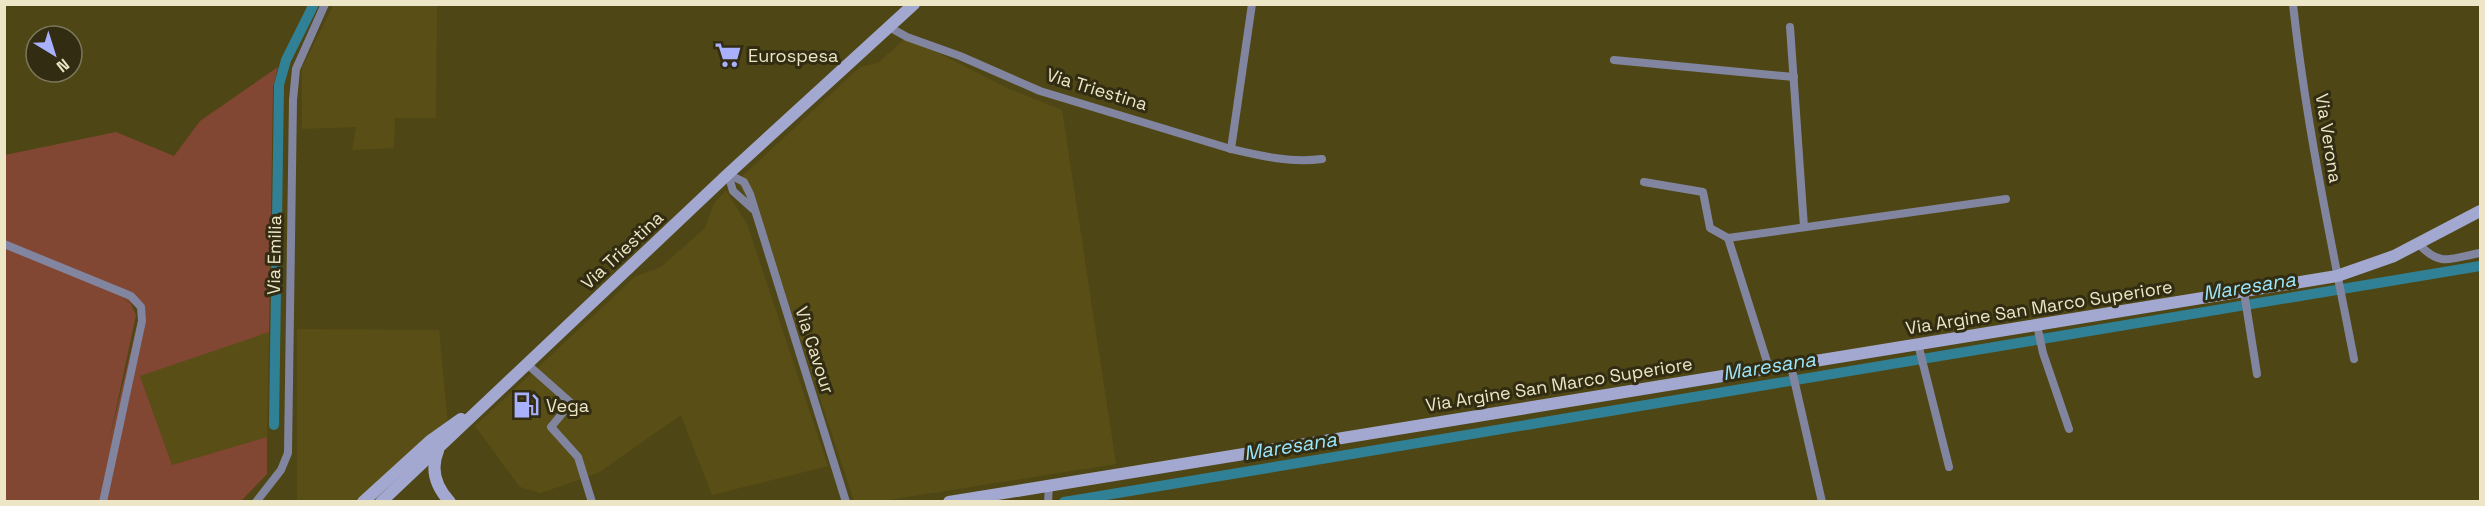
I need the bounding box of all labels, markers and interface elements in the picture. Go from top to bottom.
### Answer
north arrow [24,24,84,84]
supermarket icon: Eurospesa [713,40,743,70]
place label: Eurospesa [748,44,838,67]
text: N [52,54,74,77]
street label: Via Triestina [1044,63,1150,115]
street label: Via Verona [2311,92,2347,184]
street label: Via Triestina [576,206,668,294]
street label: Via Emilia [262,215,286,295]
water label: Maresana [2201,266,2298,306]
street label: Via Argine San Marco Superiore [1904,275,2174,339]
street label: Via Cavour [790,304,840,397]
water label: Maresana [1721,346,1818,386]
street label: Via Argine San Marco Superiore [1424,352,1694,416]
fuel station icon: Vega [511,390,541,420]
place label: Vega [546,394,589,417]
water label: Maresana [1242,426,1339,466]

